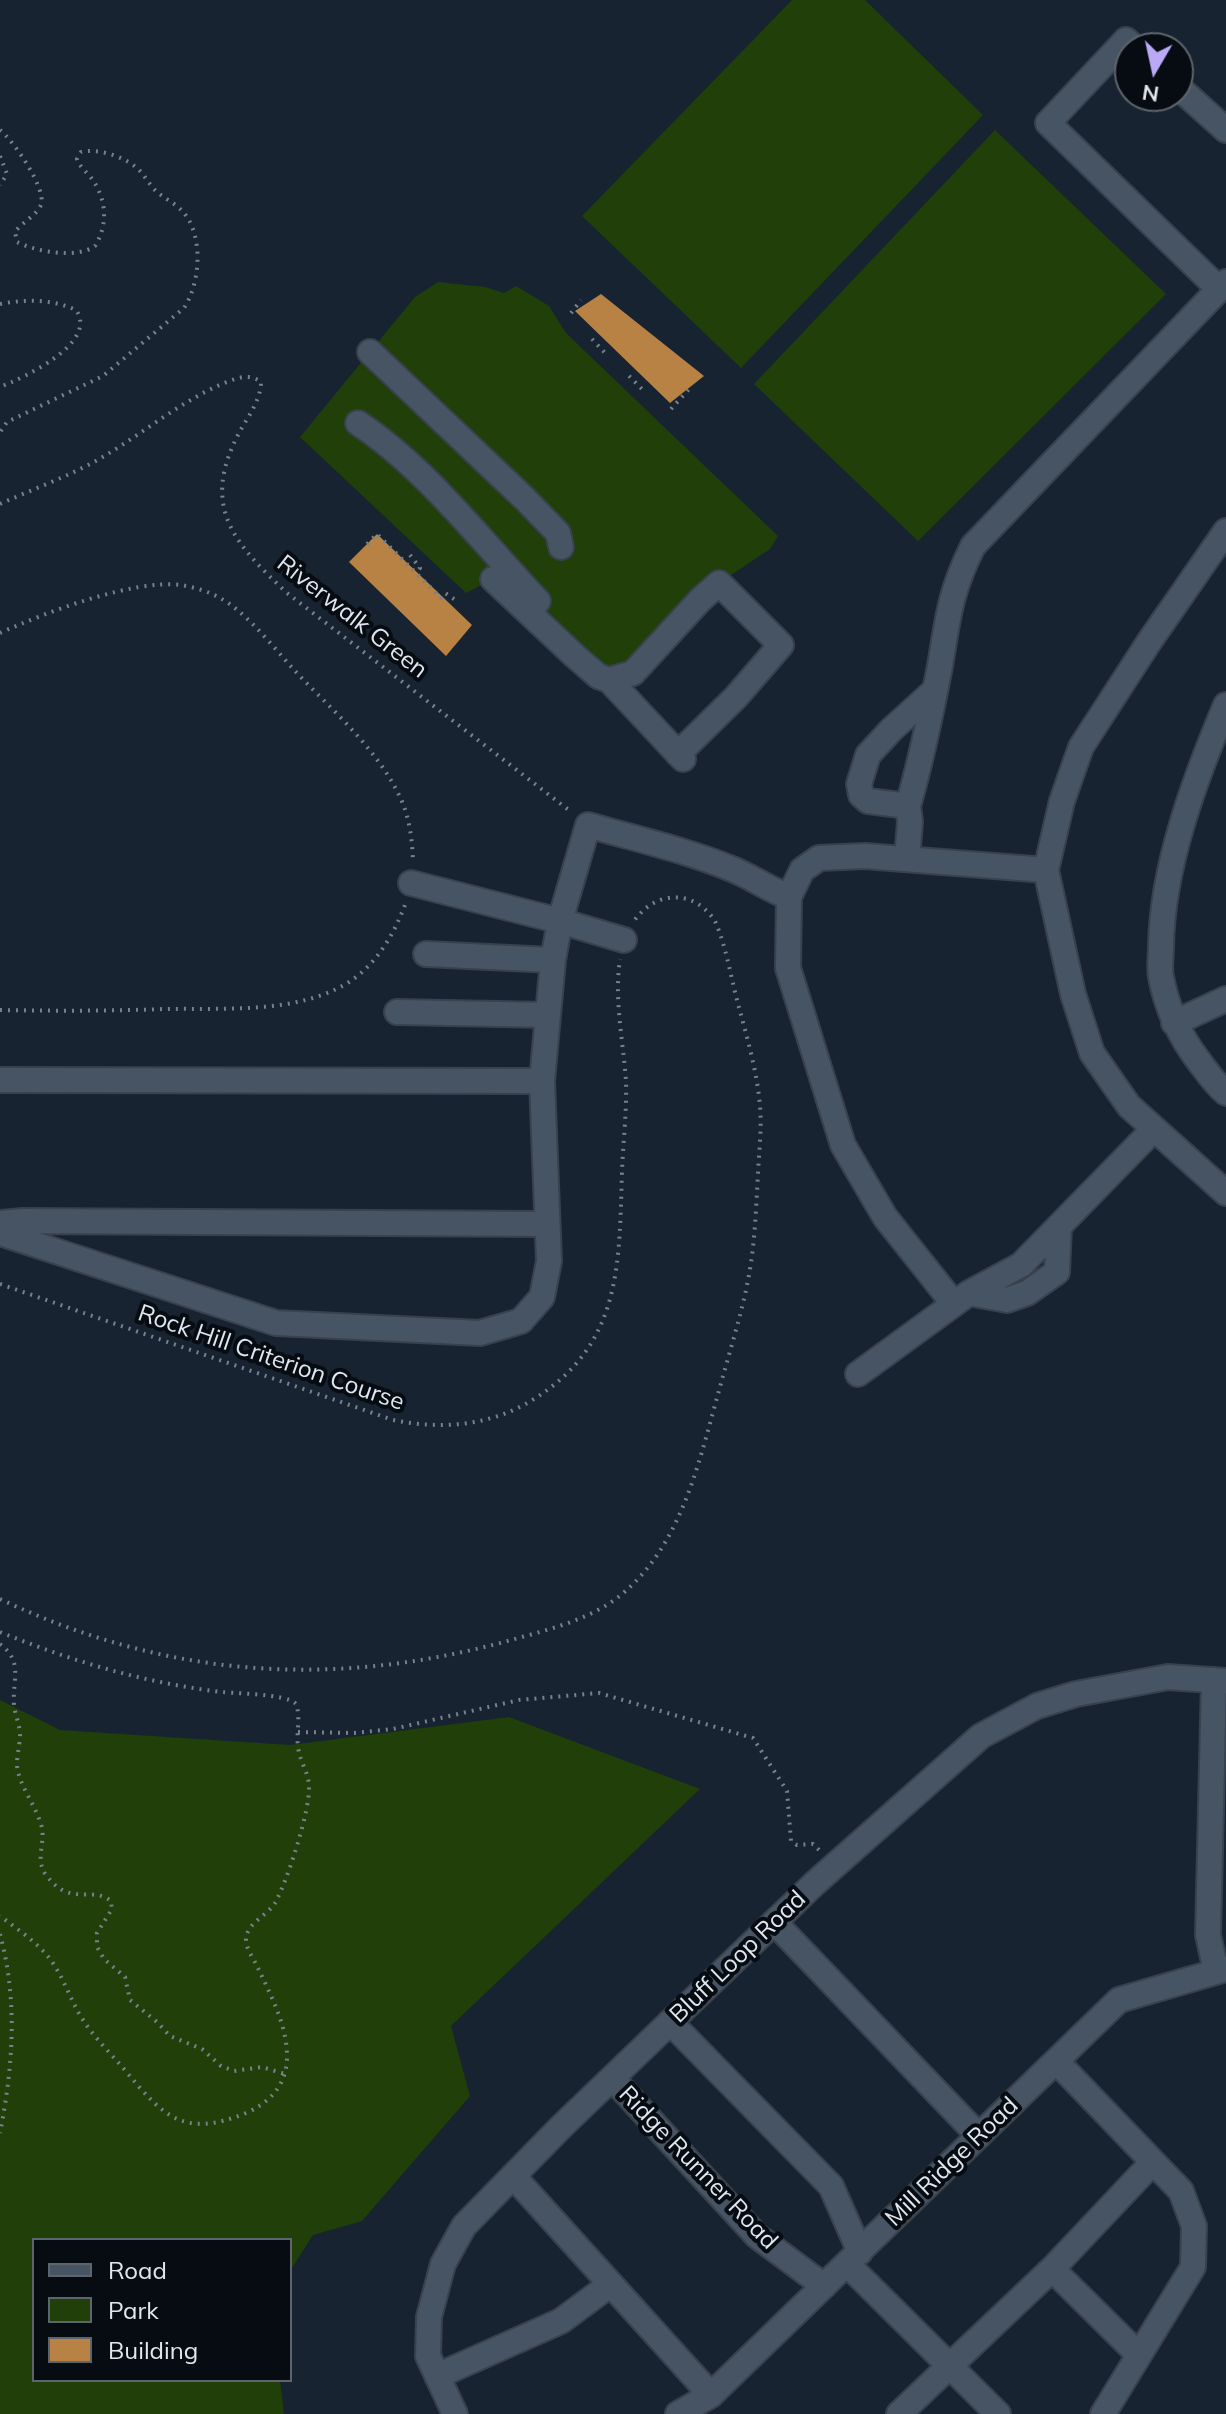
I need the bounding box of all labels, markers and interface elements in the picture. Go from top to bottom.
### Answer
north arrow [1114,32,1194,112]
text: N [1140,79,1161,109]
street label: Riverwalk Green [271,549,433,685]
street label: Rock Hill Criterion Course [134,1299,408,1417]
street label: Bluff Loop Road [664,1885,812,2029]
street label: Ridge Runner Road [613,2080,783,2256]
street label: Mill Ridge Road [880,2091,1024,2233]
legend [32,2238,292,2382]
text: Road [108,2255,167,2285]
text: Park [108,2295,159,2325]
text: Building [108,2335,198,2365]

